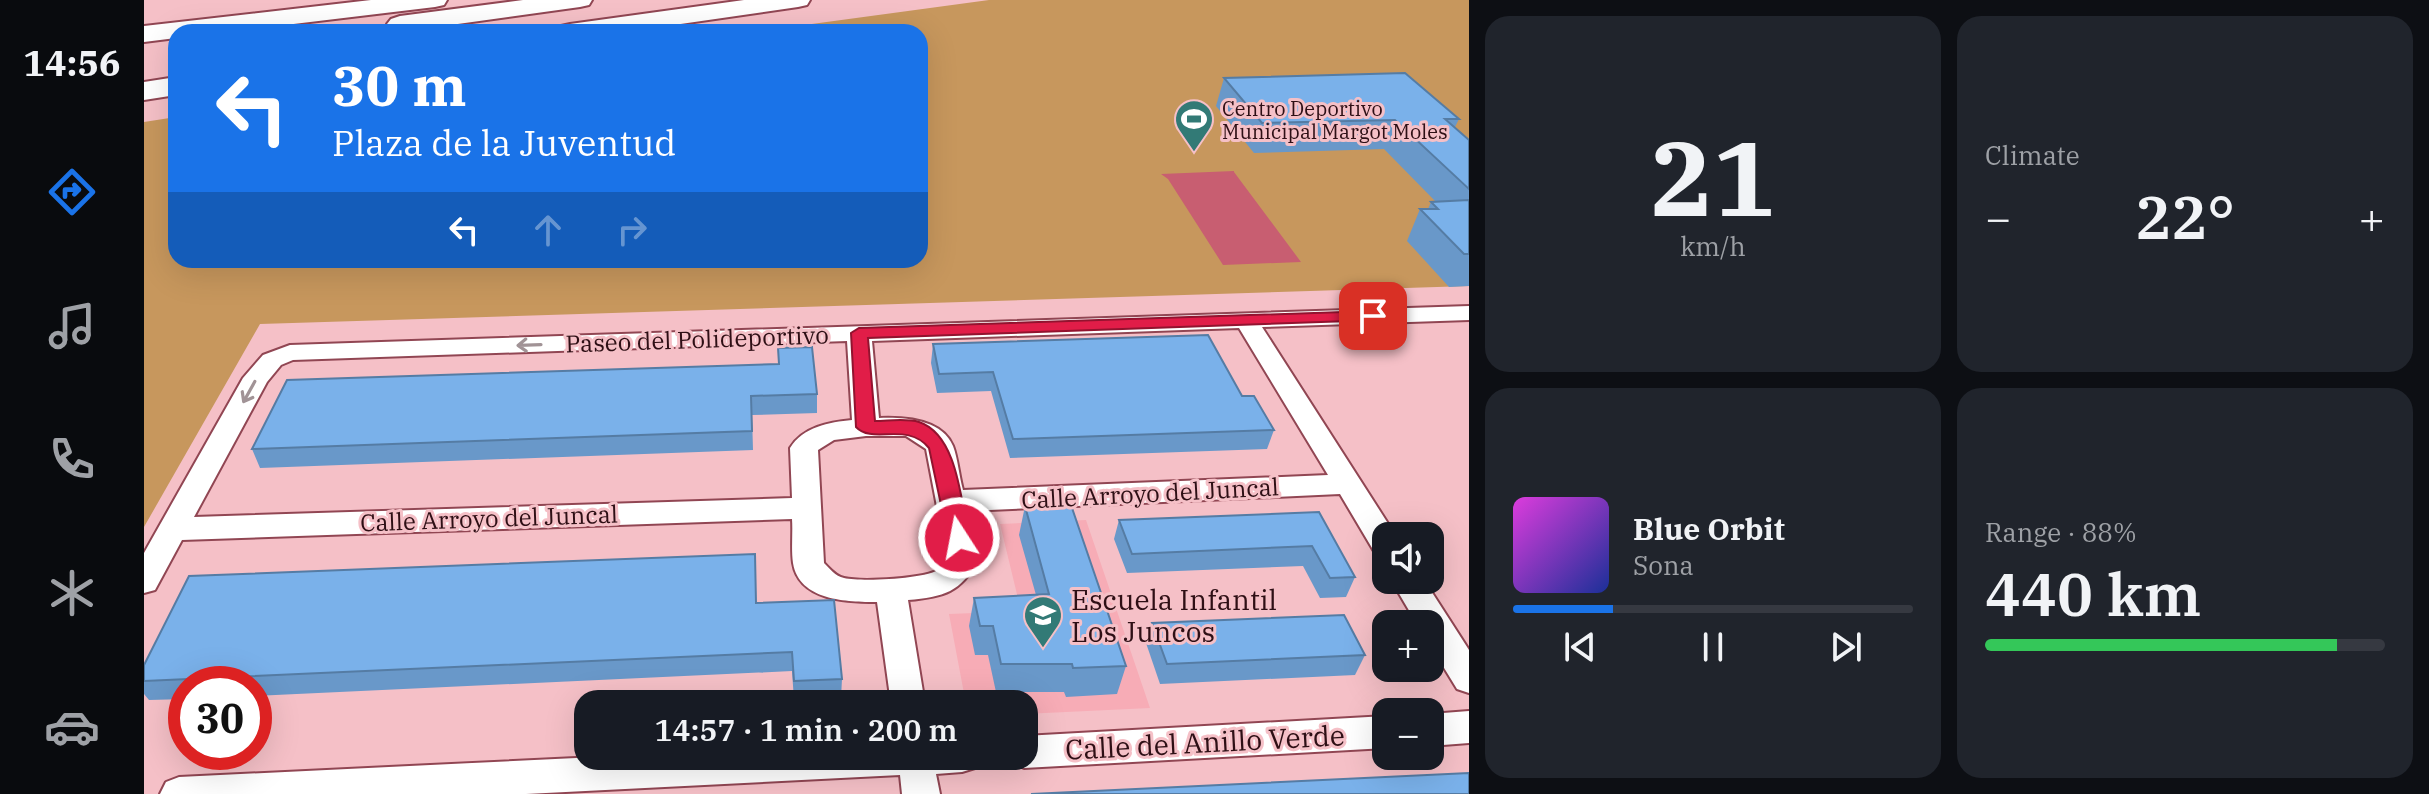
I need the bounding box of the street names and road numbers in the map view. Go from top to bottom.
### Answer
street label: Paseo del Polideportivo [565,318,829,360]
street label: Calle Arroyo del Juncal [1020,470,1280,516]
street label: Calle Arroyo del Juncal [360,498,618,538]
street label: Calle del Anillo Verde [1064,716,1346,768]

